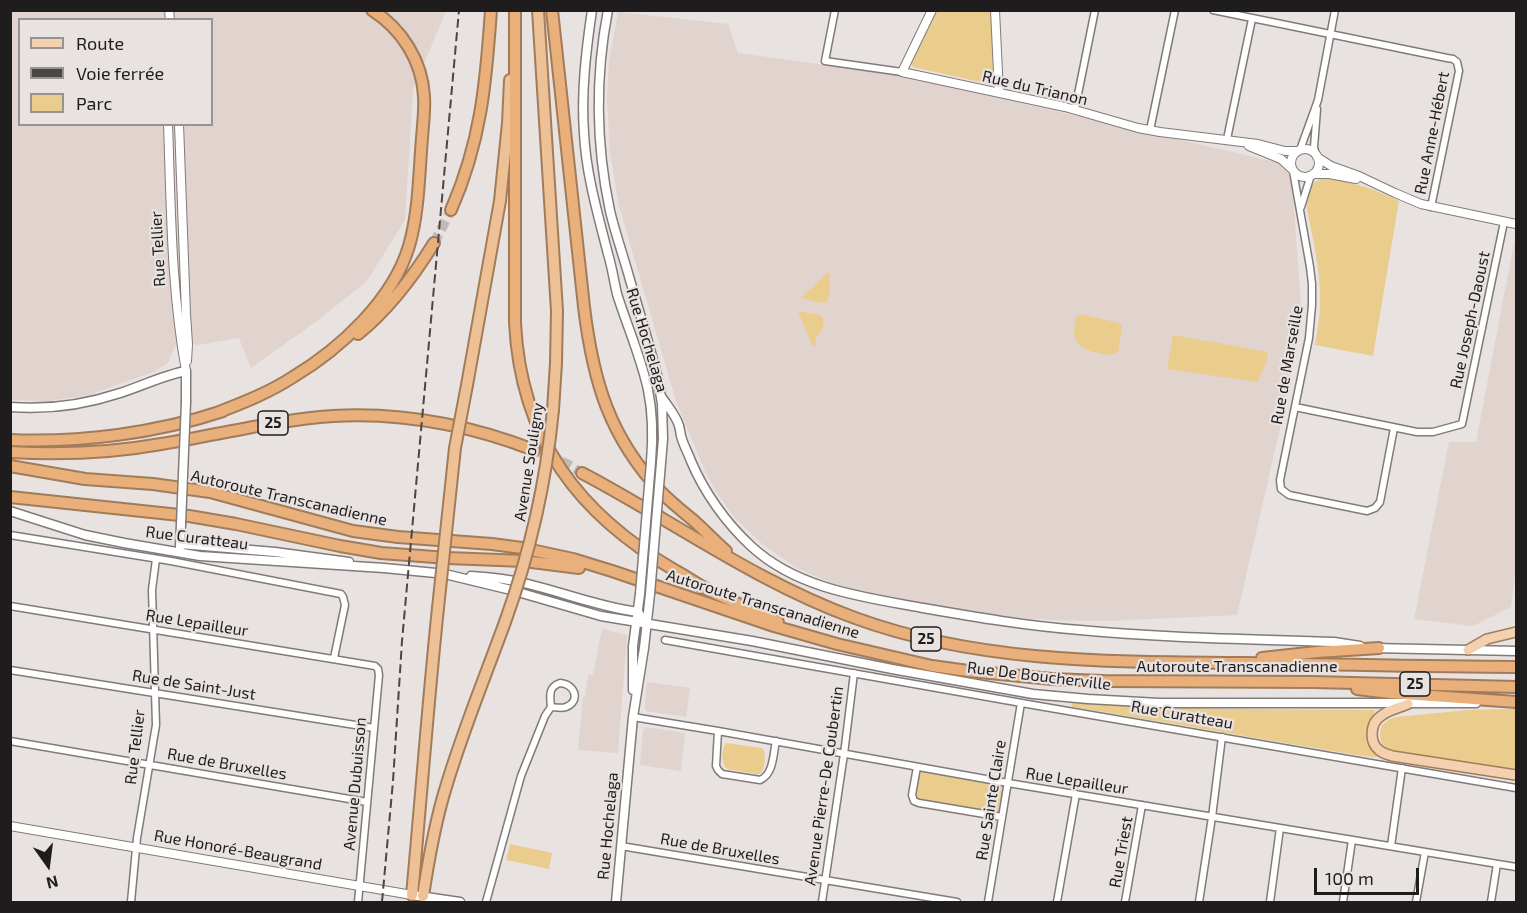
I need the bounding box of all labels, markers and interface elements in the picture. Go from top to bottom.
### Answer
legend [18,18,213,126]
text: Route [76,32,124,54]
text: Voie ferrée [76,62,164,84]
street label: Rue du Trianon [980,67,1090,109]
street label: Rue Anne-Hébert [1411,70,1453,196]
text: Parc [76,92,112,114]
street label: Rue Tellier [146,211,170,287]
street label: Rue Joseph-Daoust [1446,250,1494,390]
street label: Rue Hochelaga [622,286,672,394]
street label: Rue de Marseille [1267,304,1307,426]
street label: Avenue Souligny [510,401,548,523]
road number: 25 [258,411,288,435]
street label: Autoroute Transcanadienne [189,466,389,530]
street label: Rue Curatteau [145,522,249,554]
street label: Autoroute Transcanadienne [664,565,862,643]
street label: Rue Lepailleur [144,605,250,641]
road number: 25 [911,627,941,651]
street label: Autoroute Transcanadienne [1137,657,1337,677]
street label: Rue De Boucherville [966,658,1112,694]
street label: Rue de Saint-Just [131,666,257,704]
road number: 25 [1400,672,1430,696]
street label: Avenue Pierre-De Coubertin [800,685,848,887]
street label: Rue Curatteau [1129,697,1235,733]
street label: Rue Tellier [121,708,149,786]
street label: Avenue Dubuisson [340,717,370,851]
street label: Rue Sainte Claire [972,738,1010,862]
street label: Rue de Bruxelles [166,744,288,784]
street label: Rue Lepailleur [1024,763,1130,799]
street label: Rue Hochelaga [594,771,622,881]
street label: Rue Triest [1105,815,1137,889]
street label: Rue Honoré-Beaugrand [152,826,324,874]
street label: Rue de Bruxelles [659,829,781,869]
north arrow [18,835,78,895]
scale bar [1317,856,1422,894]
text: 100 m [1325,867,1374,889]
text: N [45,872,60,894]

